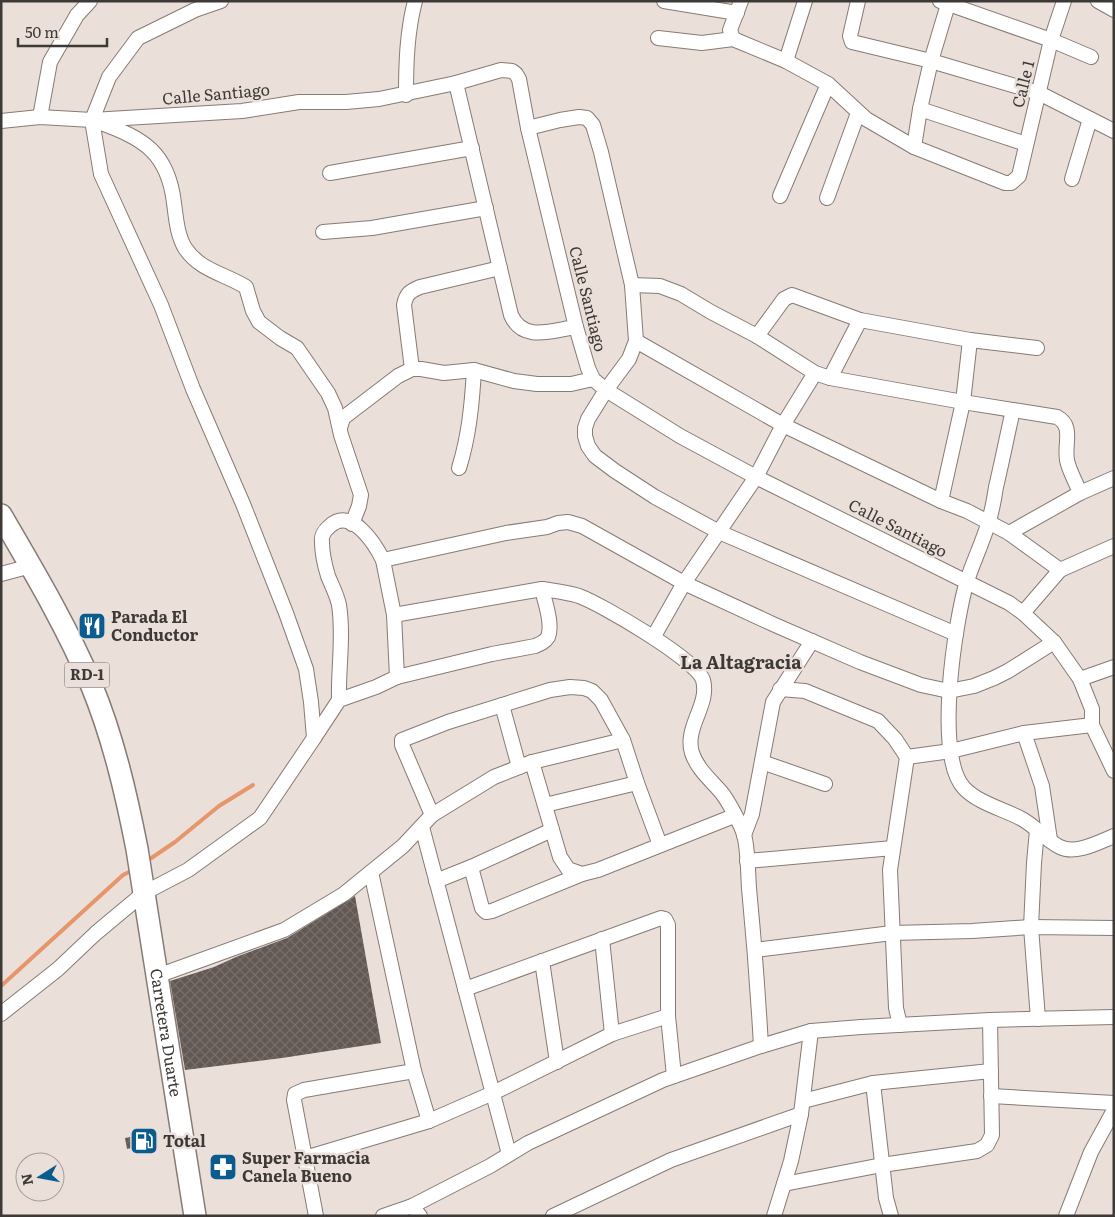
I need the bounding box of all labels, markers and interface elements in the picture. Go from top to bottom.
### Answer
scale bar [18,15,106,47]
text: 50 m [25,20,59,43]
street label: Calle 1 [1005,57,1040,110]
street label: Calle Santiago [161,76,271,110]
street label: Calle Santiago [564,243,614,354]
street label: Calle Santiago [845,492,952,562]
place label: Parada El Conductor [111,604,198,646]
restaurant icon: Parada El Conductor [77,611,107,641]
district label: La Altagracia [680,648,802,675]
road number: RD-1 [64,662,110,688]
street label: Carretera Duarte [145,966,189,1098]
fuel station icon: Total [129,1126,159,1156]
place label: Total [163,1128,206,1152]
place label: Super Farmacia Canela Bueno [242,1145,371,1187]
north arrow [15,1152,65,1202]
pharmacy icon: Super Farmacia Canela Bueno [208,1152,238,1182]
text: N [15,1172,37,1187]

